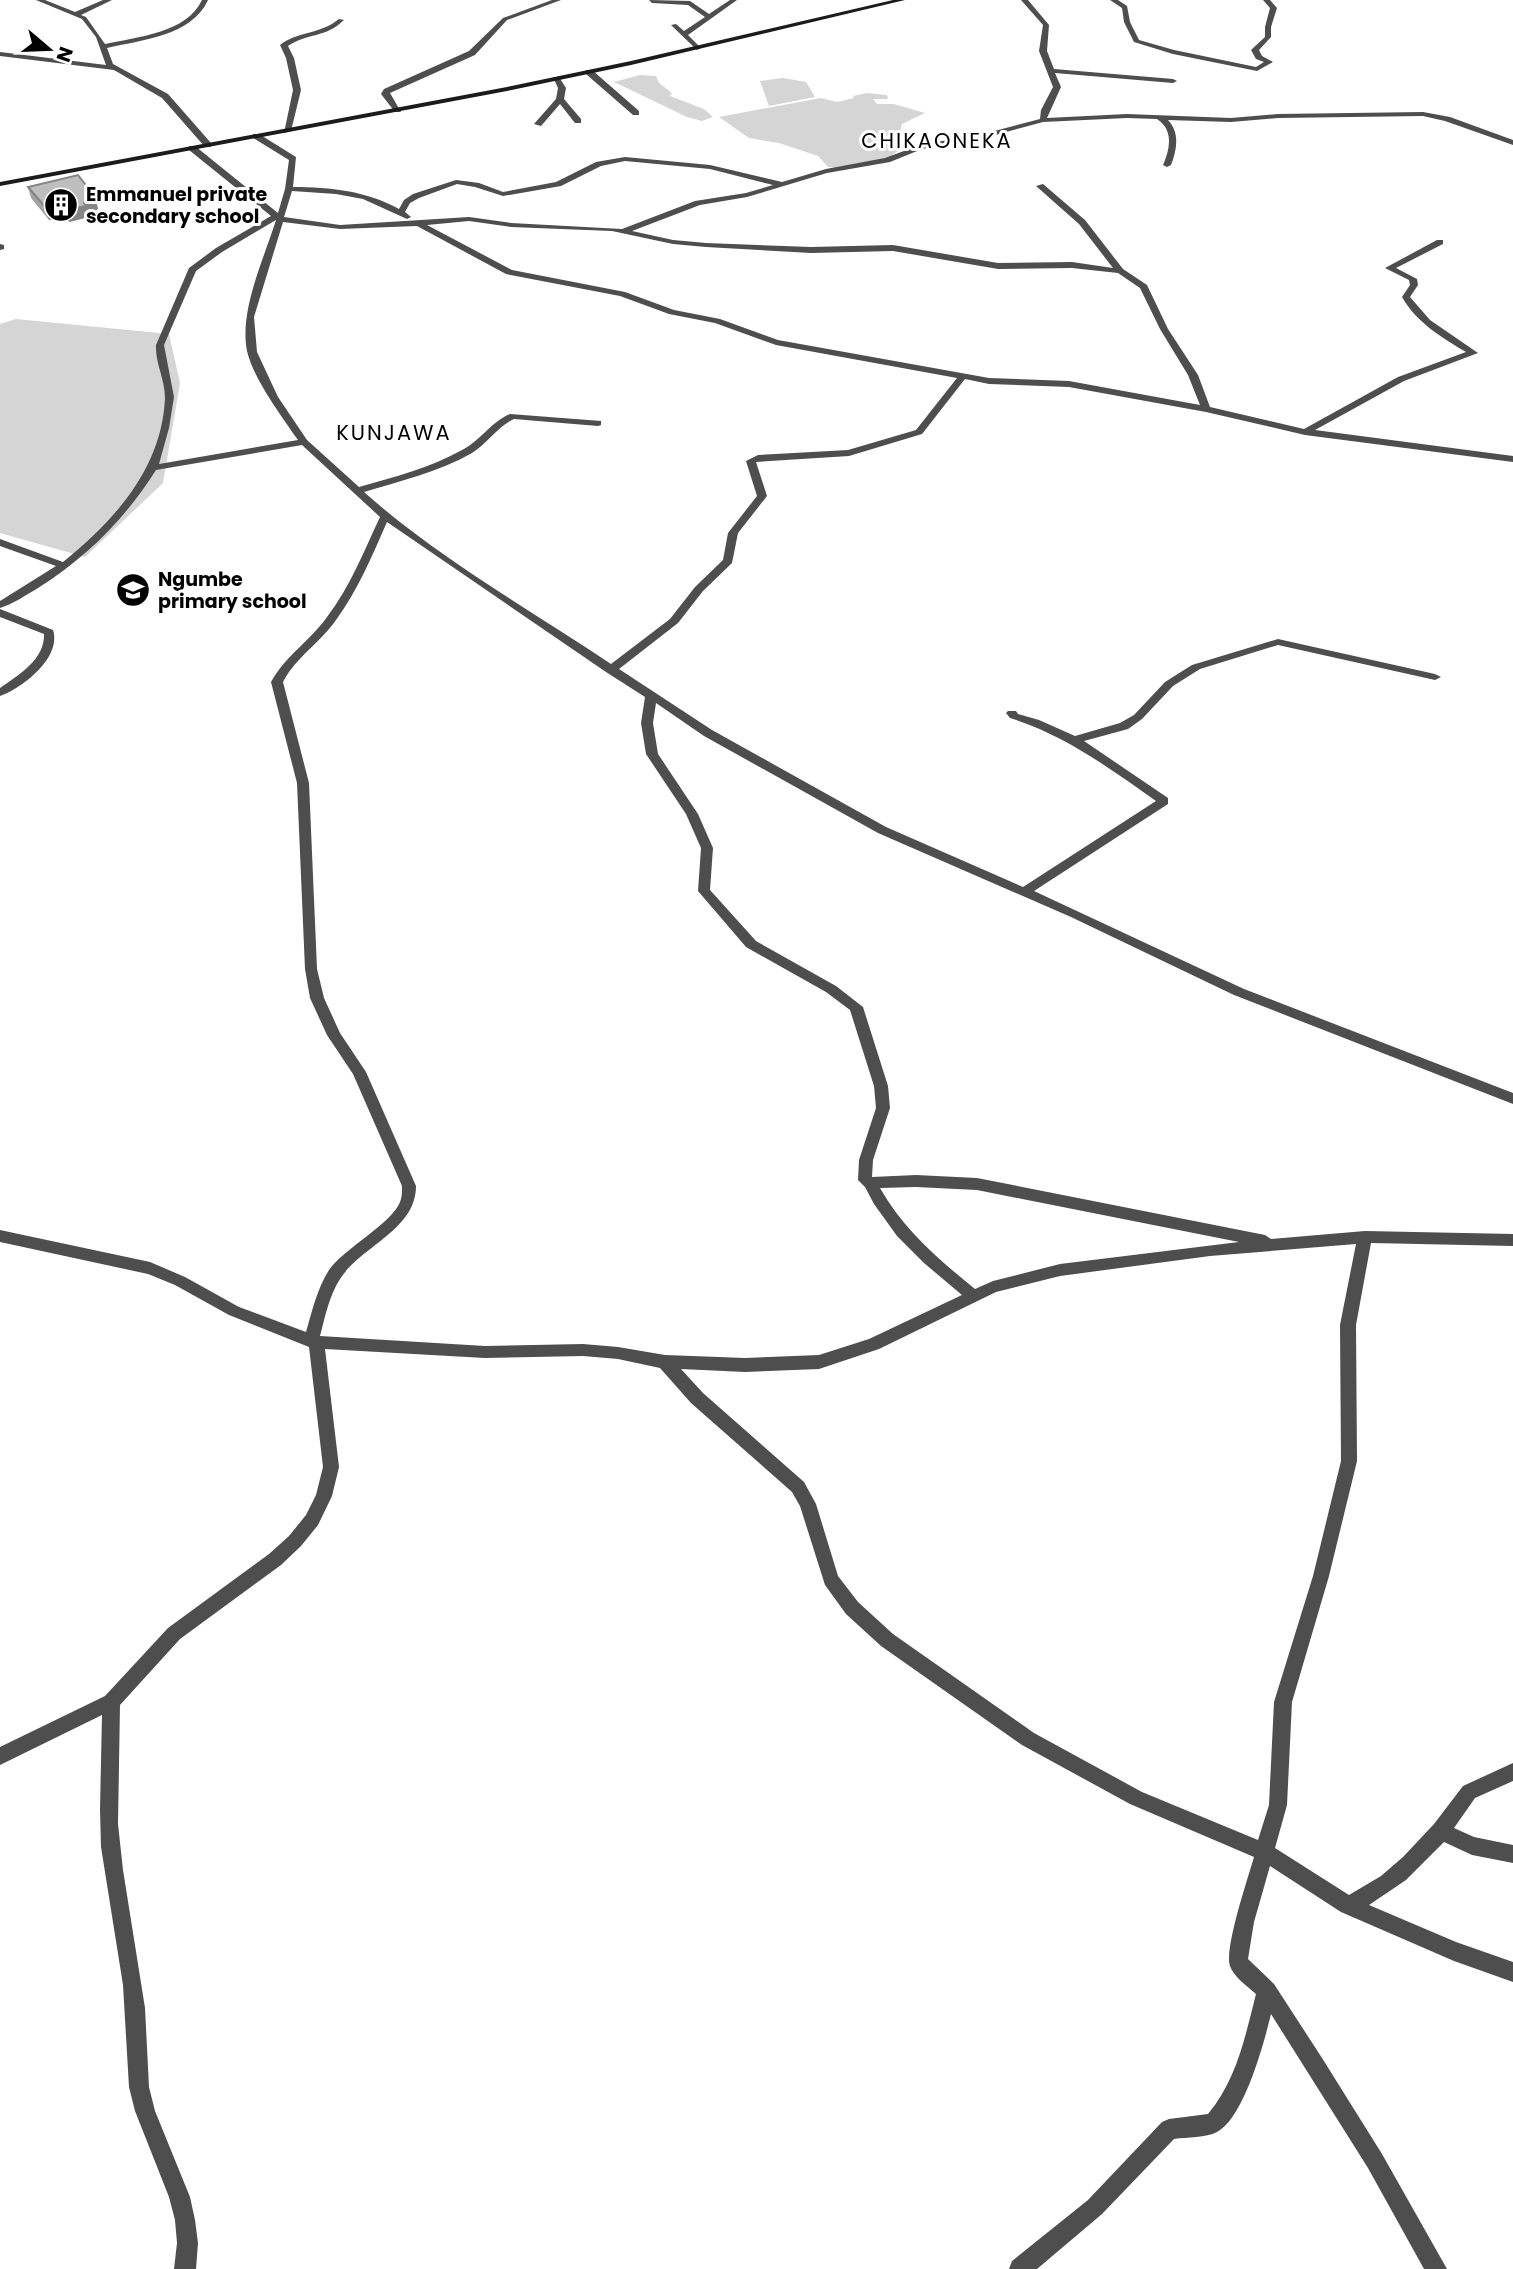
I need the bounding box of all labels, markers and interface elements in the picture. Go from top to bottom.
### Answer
north arrow [14,14,84,84]
text: N [50,43,80,66]
district label: CHIKAONEKA [861,126,1013,155]
place label: Emmanuel private secondary school [86,181,268,230]
building icon: Emmanuel private secondary school [42,186,80,224]
district label: KUNJAWA [336,418,452,447]
place label: Ngumbe primary school [158,566,307,615]
school or university icon: Ngumbe primary school [114,571,152,609]

